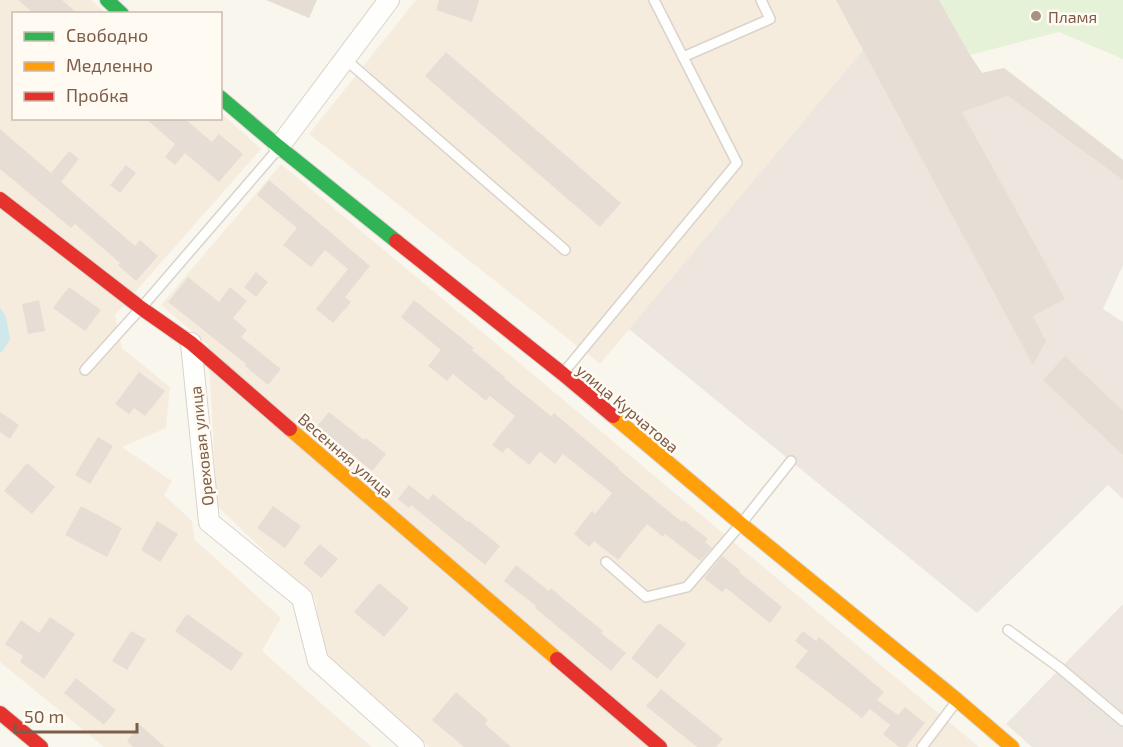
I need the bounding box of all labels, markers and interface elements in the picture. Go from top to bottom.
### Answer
place label: Пламя [1048,7,1097,26]
marker: Пламя [1029,9,1043,23]
legend [12,12,222,120]
text: Свободно [66,24,148,46]
text: Медленно [66,54,153,76]
text: Пробка [66,84,129,106]
street label: улица Курчатова [572,360,683,457]
street label: Ореховая улица [185,385,218,507]
street label: Весенняя улица [294,409,397,502]
scale bar [15,696,136,734]
text: 50 m [24,705,64,727]

